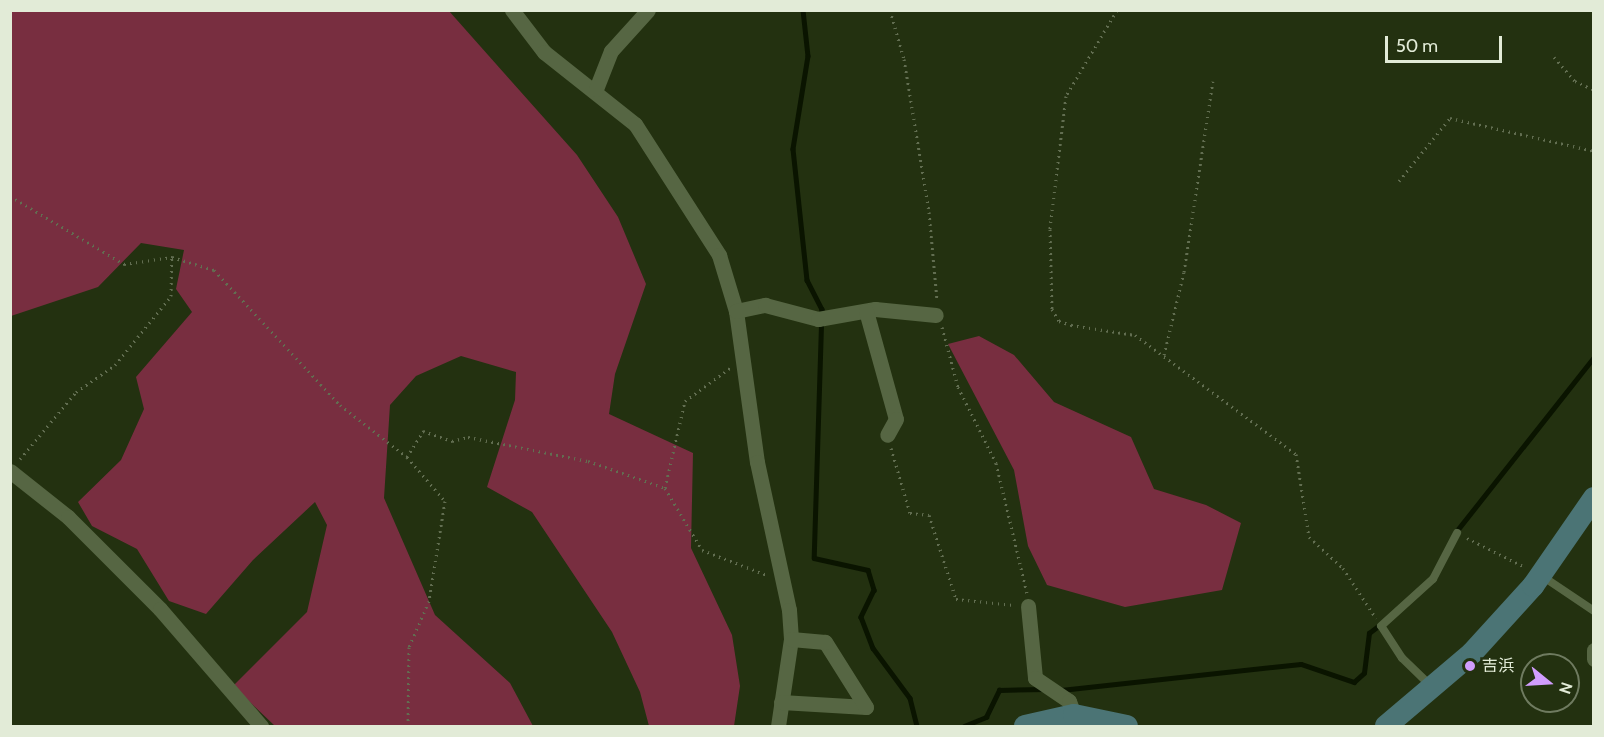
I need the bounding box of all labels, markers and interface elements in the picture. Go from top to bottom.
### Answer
scale bar [1388,24,1505,62]
text: 50 m [1396,35,1438,57]
north arrow [1520,653,1580,713]
place label: 吉浜 [1482,656,1514,676]
marker: 吉浜 [1463,659,1477,673]
text: N [1555,680,1576,696]

